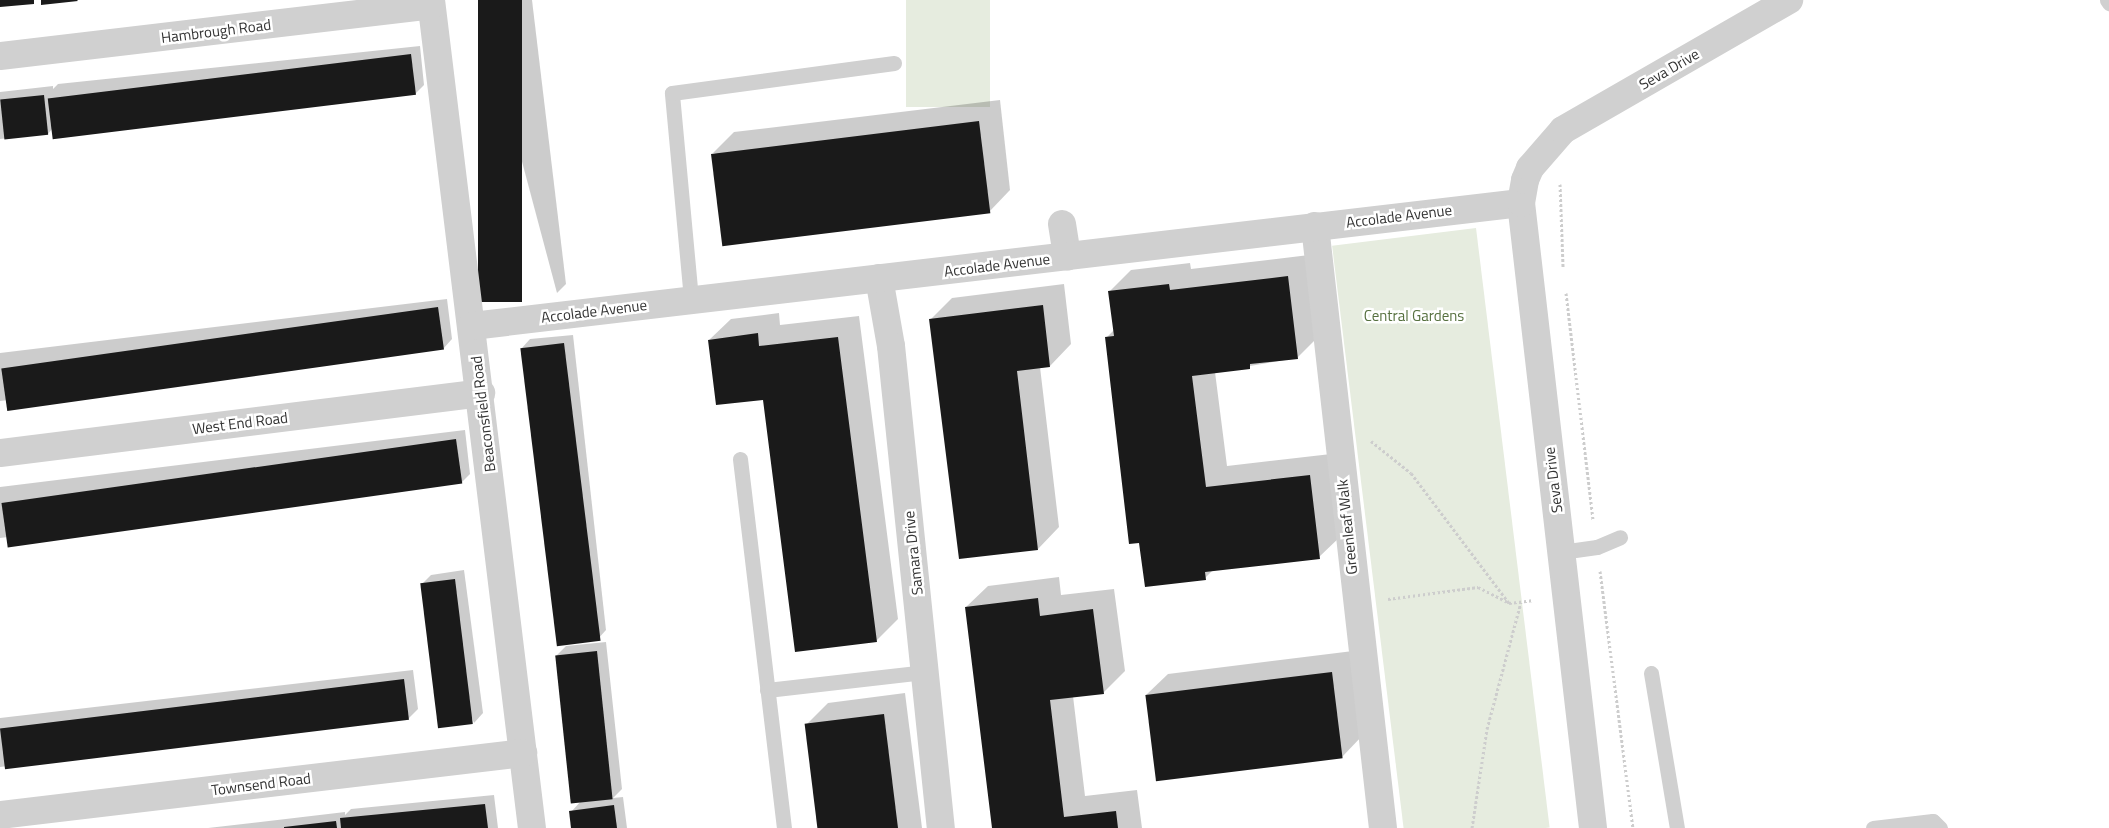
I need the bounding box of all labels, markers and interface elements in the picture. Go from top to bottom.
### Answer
street label: Hambrough Road [160,15,272,47]
street label: Seva Drive [1636,45,1702,93]
street label: Accolade Avenue [1345,201,1453,231]
street label: Accolade Avenue [943,250,1051,280]
street label: Accolade Avenue [540,296,648,326]
park label: Central Gardens [1364,307,1464,325]
street label: Beaconsfield Road [467,355,499,473]
street label: West End Road [191,408,289,438]
street label: Seva Drive [1540,446,1566,514]
street label: Greenleaf Walk [1333,479,1361,575]
street label: Samara Drive [900,510,926,596]
street label: Townsend Road [210,769,312,799]

